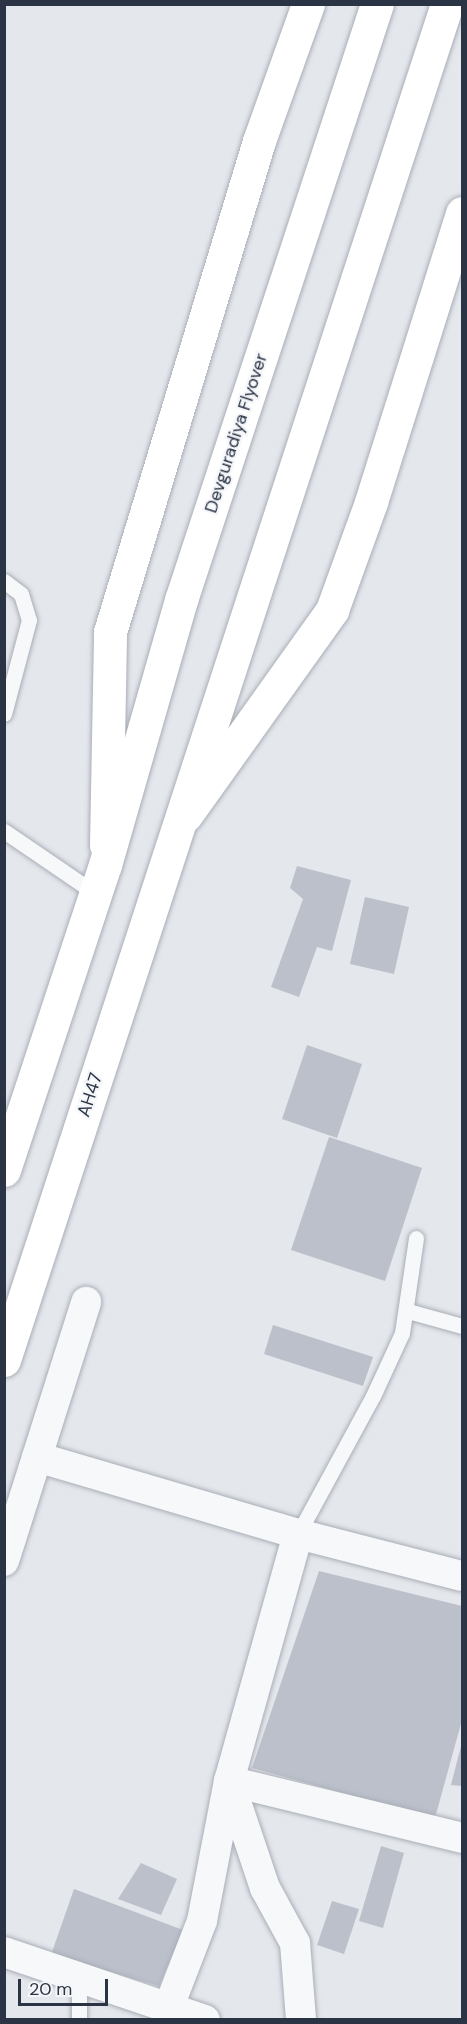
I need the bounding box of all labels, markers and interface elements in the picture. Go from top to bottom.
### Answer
street label: Devguradiya Flyover [200,350,272,516]
street label: AH47 [73,1070,107,1120]
scale bar [21,1967,111,2005]
text: 20 m [29,1977,72,2001]

